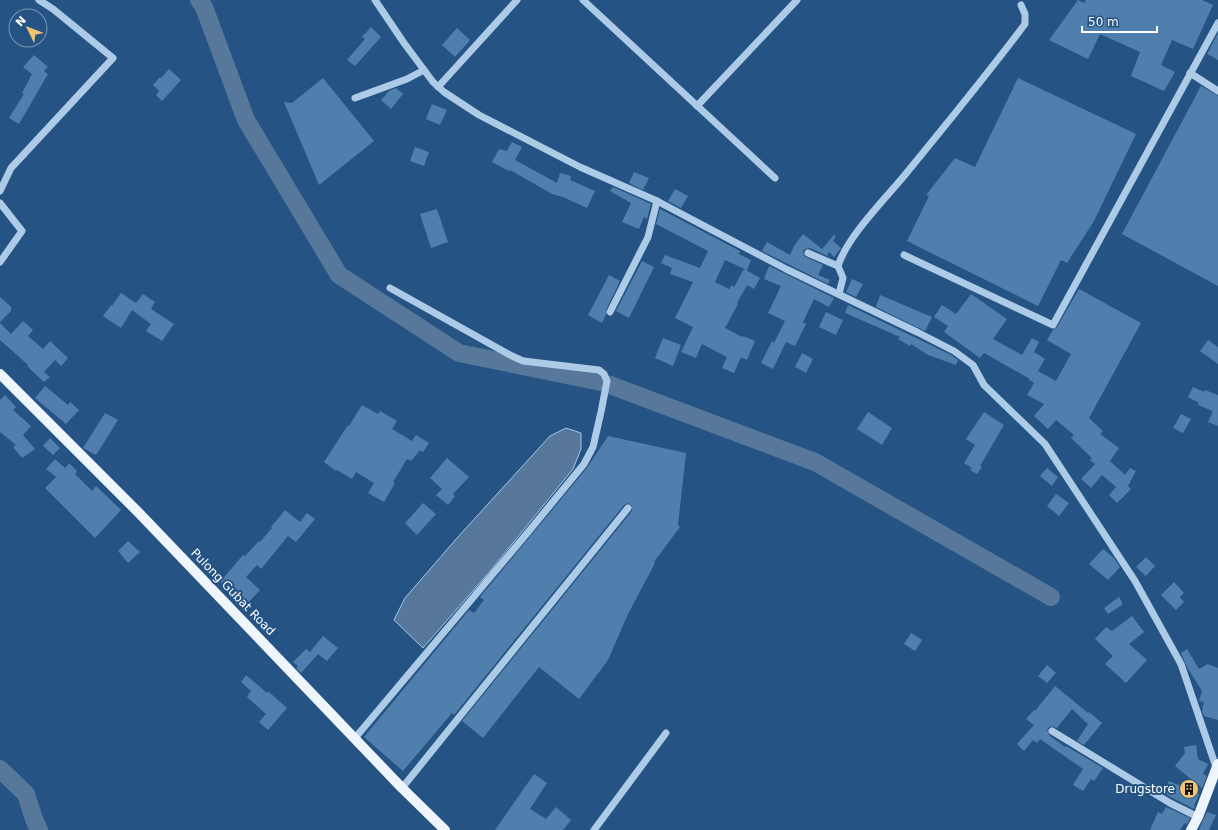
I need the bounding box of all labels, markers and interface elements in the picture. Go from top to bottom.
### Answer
north arrow [8,8,48,48]
scale bar [1082,8,1157,34]
text: N [13,14,29,29]
text: 50 m [1088,15,1119,29]
street label: Pulong Gubat Road [188,546,278,638]
building icon: Drugstore [1178,778,1200,800]
place label: Drugstore [1115,782,1175,796]

